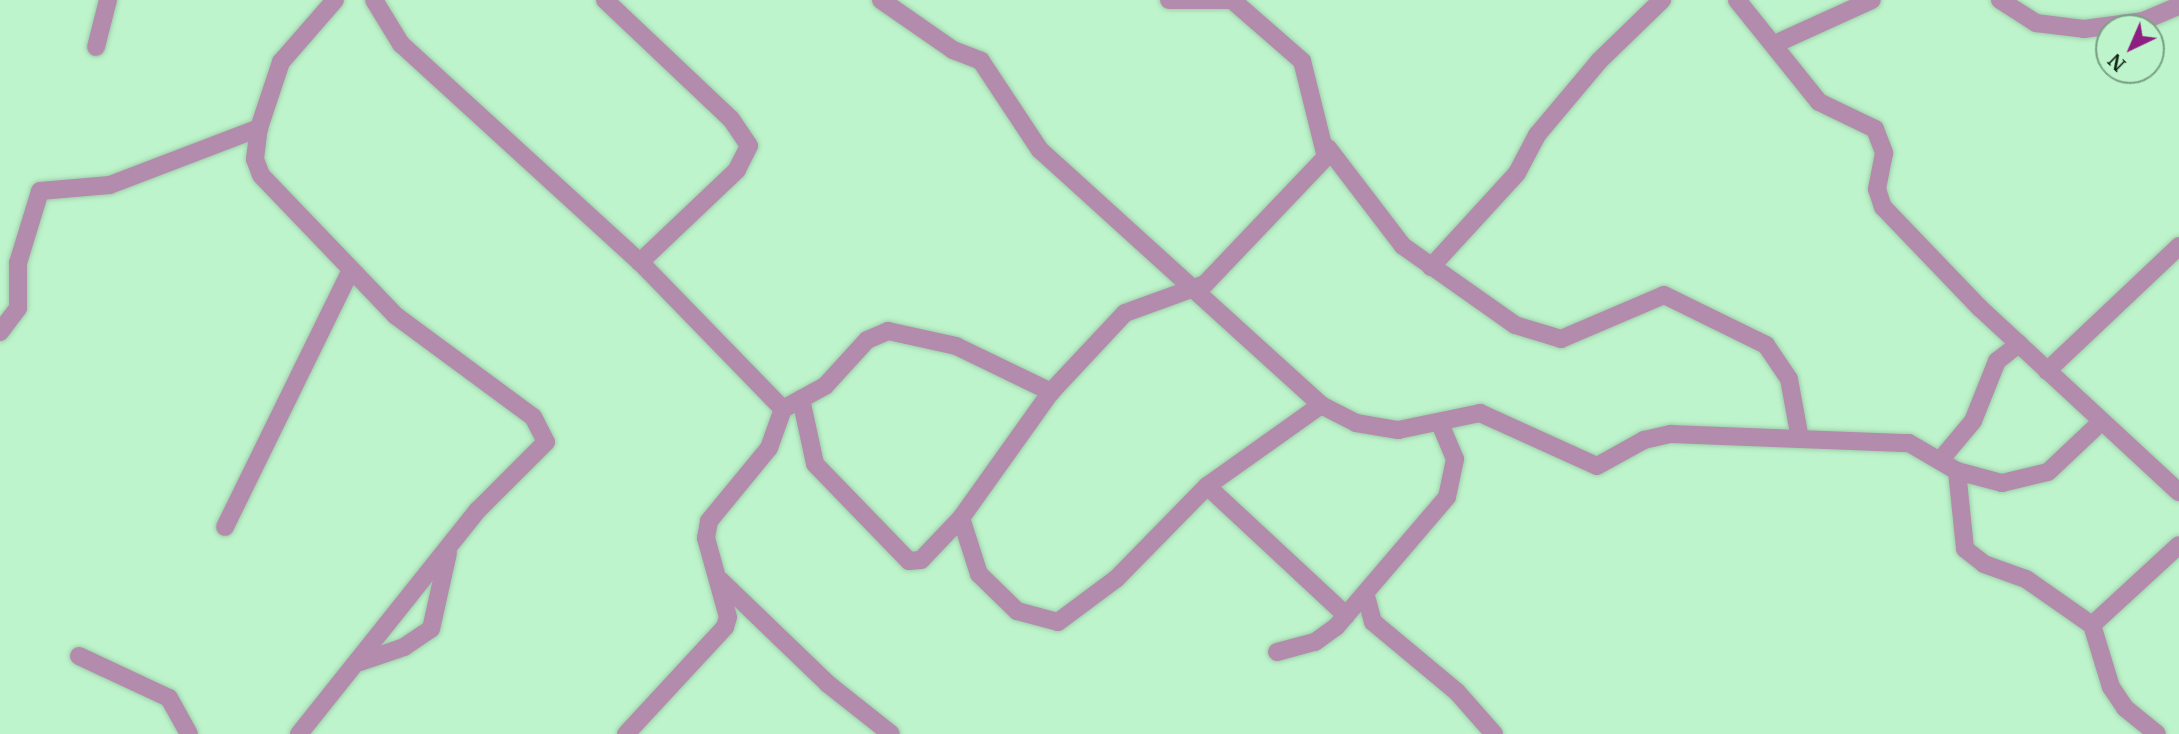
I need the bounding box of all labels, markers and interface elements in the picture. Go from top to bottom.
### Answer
north arrow [2095,14,2165,84]
text: N [2103,49,2131,77]

